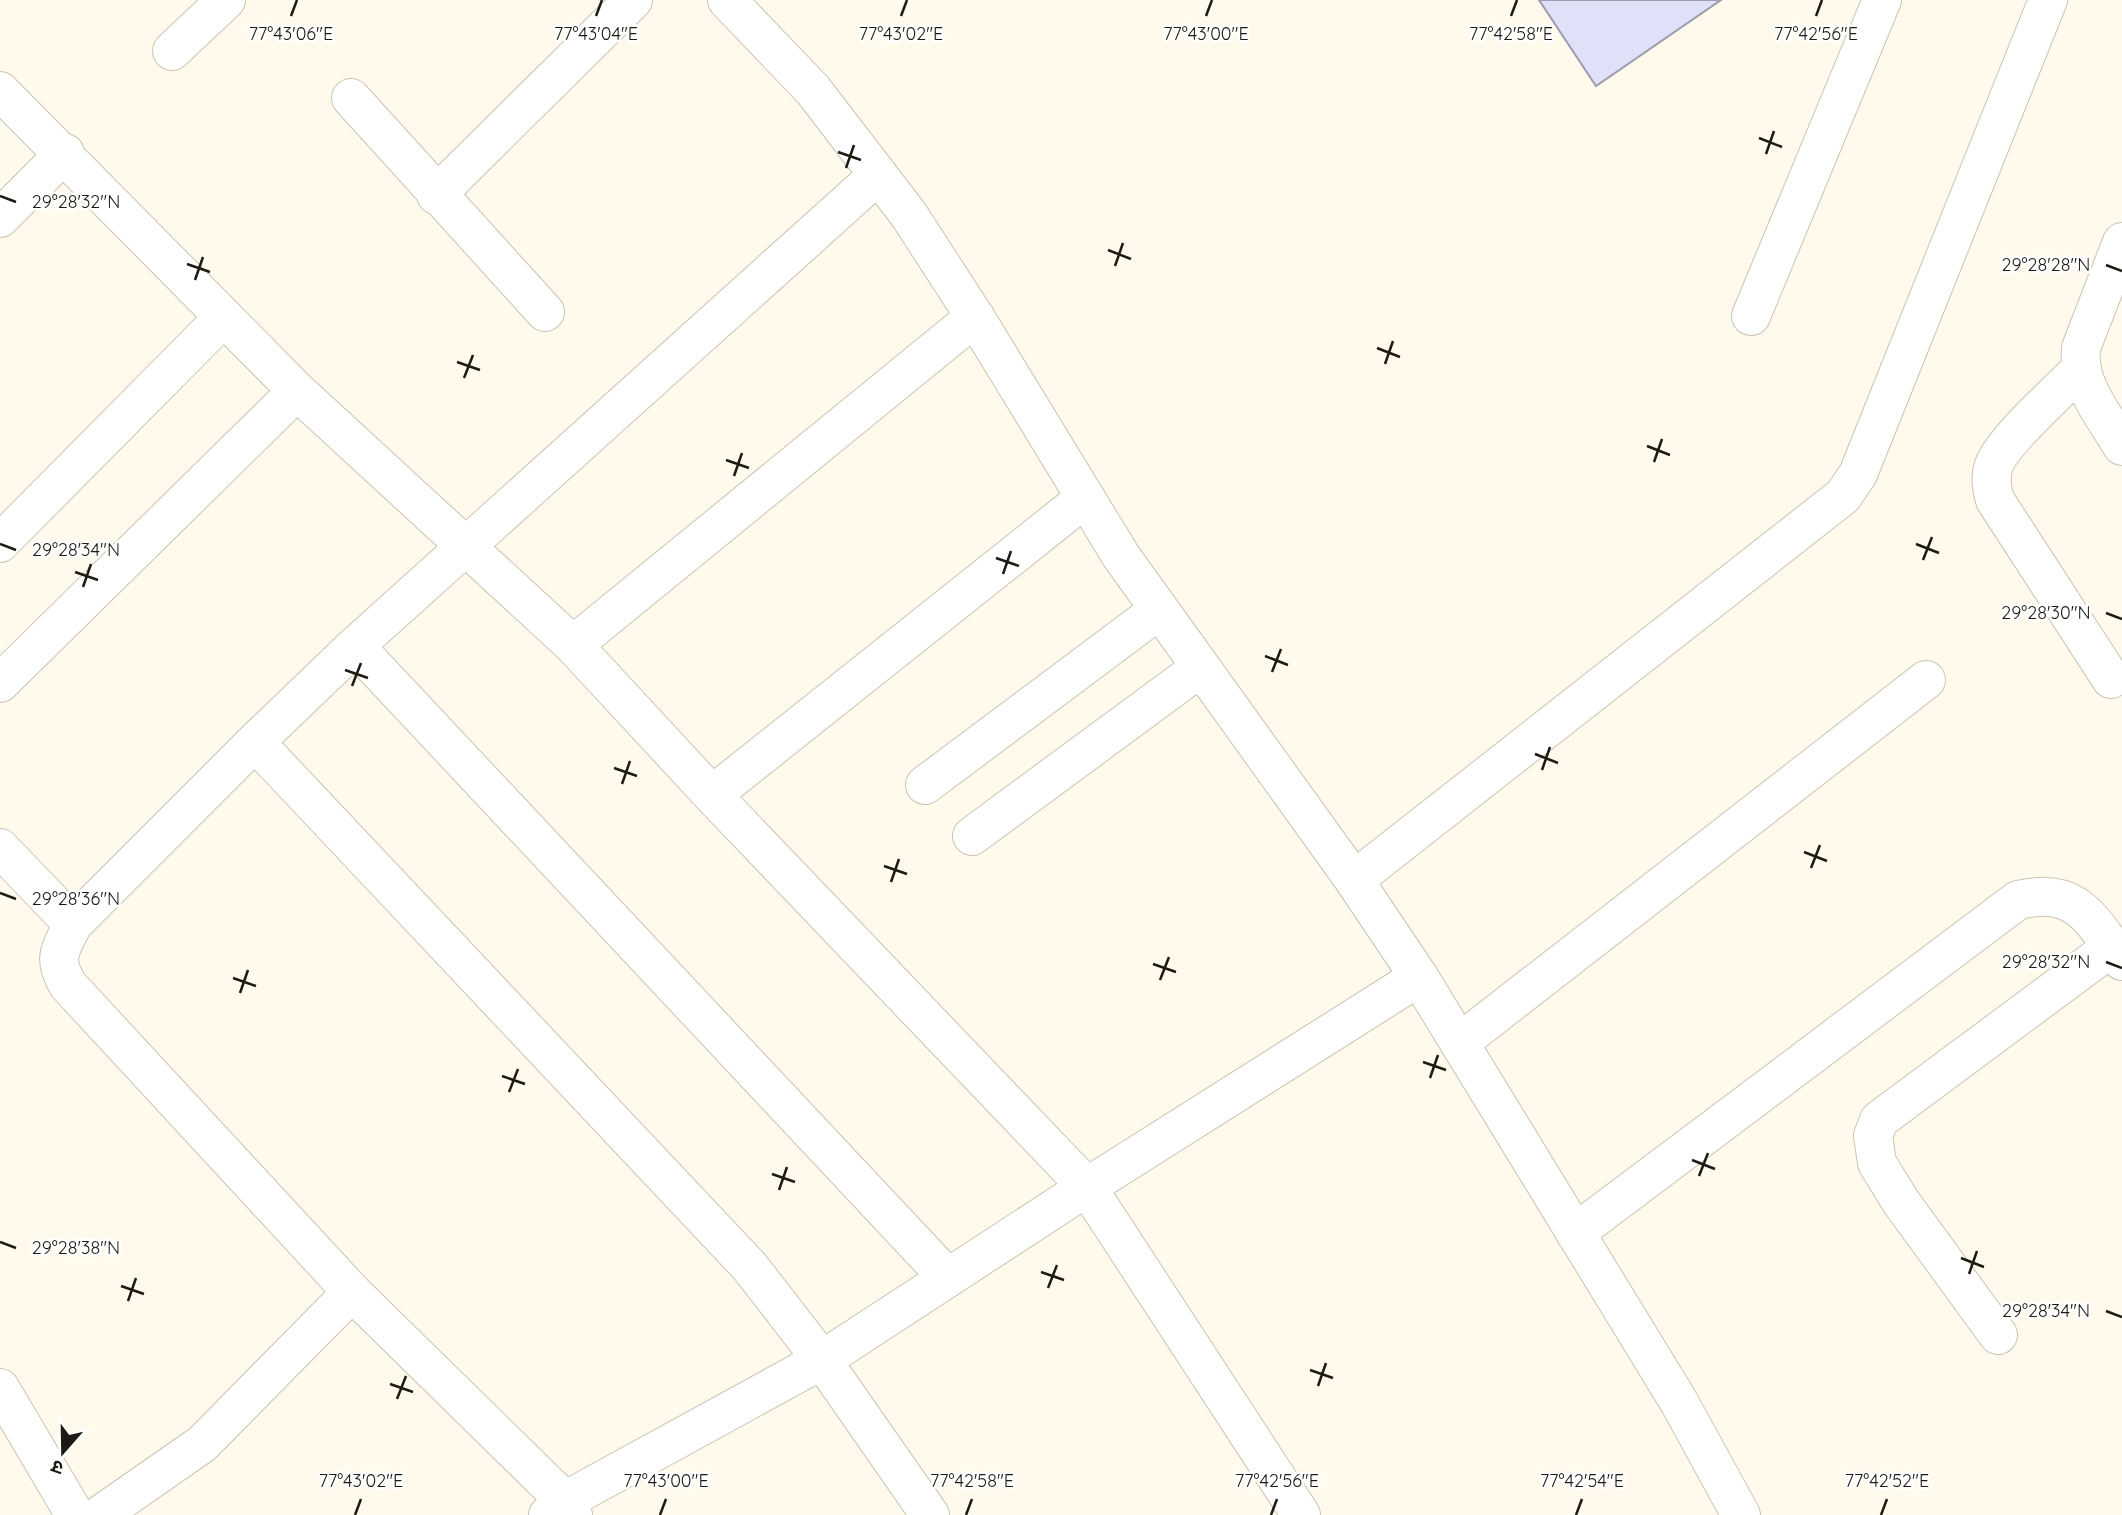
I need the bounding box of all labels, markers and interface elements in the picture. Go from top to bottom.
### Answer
text: 77°43'06"E [249,22,333,45]
text: 77°43'04"E [554,22,638,45]
text: 77°43'02"E [859,22,943,45]
text: 77°43'00"E [1163,22,1249,45]
text: 77°42'58"E [1469,22,1553,45]
text: 77°42'56"E [1774,22,1858,45]
text: 29°28'32"N [32,190,120,213]
text: 29°28'28"N [2002,253,2090,276]
text: 29°28'34"N [32,538,120,561]
text: 29°28'30"N [2001,601,2091,624]
text: 29°28'36"N [32,887,120,910]
text: 29°28'32"N [2002,950,2090,973]
text: 29°28'38"N [32,1236,120,1259]
text: 29°28'34"N [2002,1299,2090,1322]
north arrow [28,1417,98,1487]
text: उ [47,1454,67,1481]
text: 77°43'02"E [319,1469,403,1492]
text: 77°43'00"E [623,1469,709,1492]
text: 77°42'58"E [930,1469,1014,1492]
text: 77°42'56"E [1235,1469,1319,1492]
text: 77°42'54"E [1540,1469,1624,1492]
text: 77°42'52"E [1845,1469,1929,1492]

